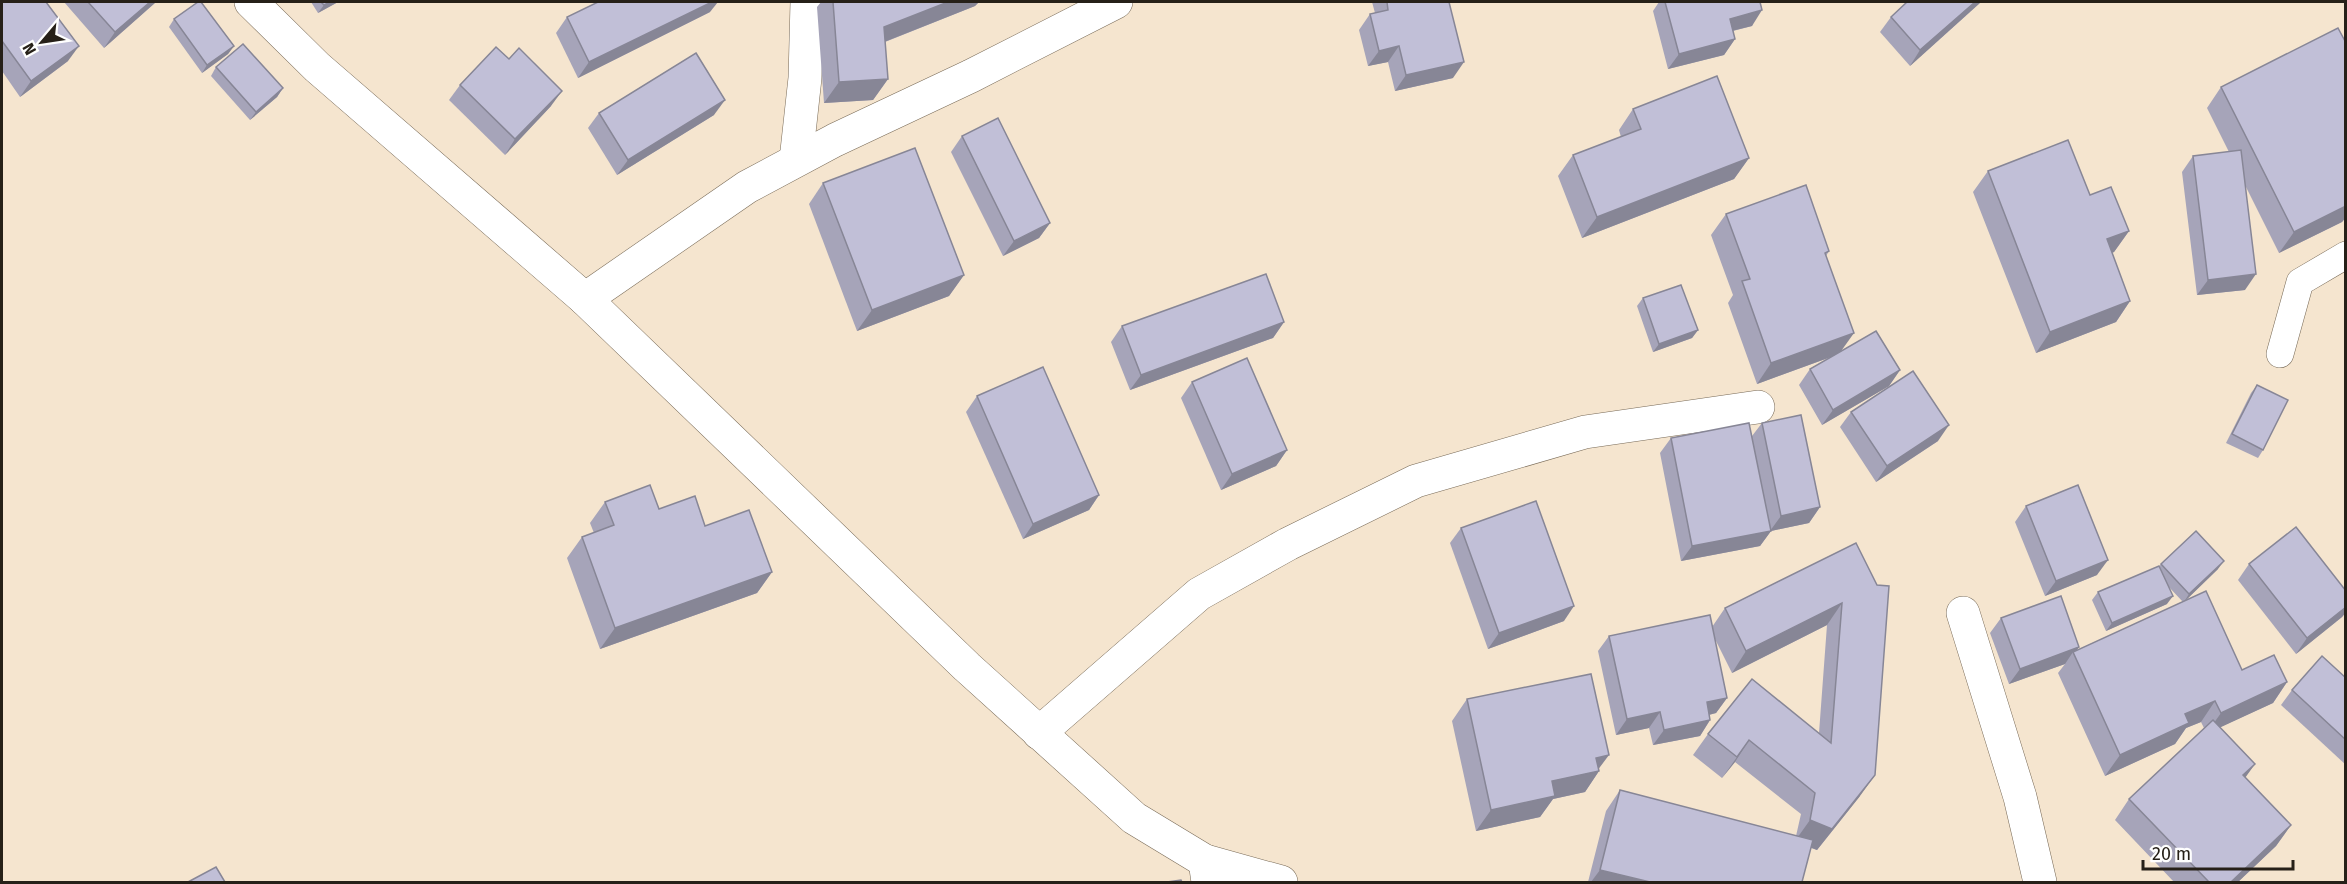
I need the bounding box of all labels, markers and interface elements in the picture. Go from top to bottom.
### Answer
north arrow [12,12,72,72]
text: N [18,40,40,58]
scale bar [2143,833,2293,871]
text: 20 m [2152,843,2191,865]

